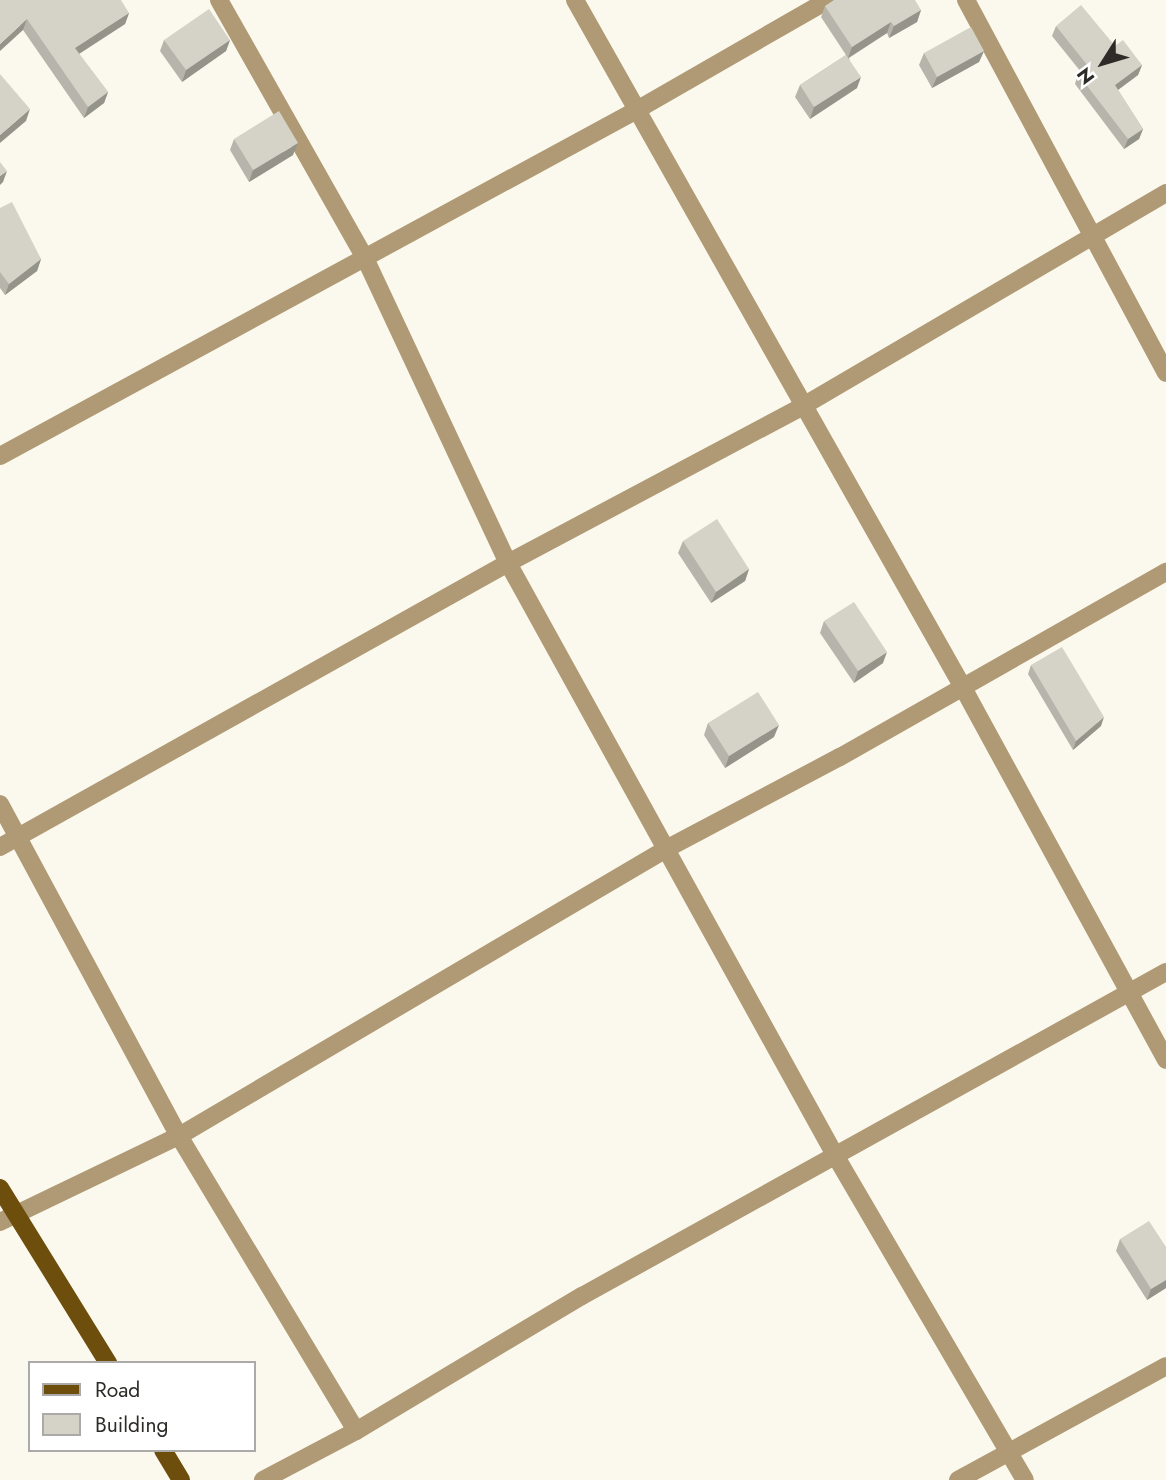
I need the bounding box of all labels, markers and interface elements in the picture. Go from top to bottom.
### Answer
north arrow [1068,28,1138,98]
text: N [1071,62,1101,90]
legend [28,1361,256,1452]
text: Road [95,1375,140,1405]
text: Building [95,1410,168,1440]

